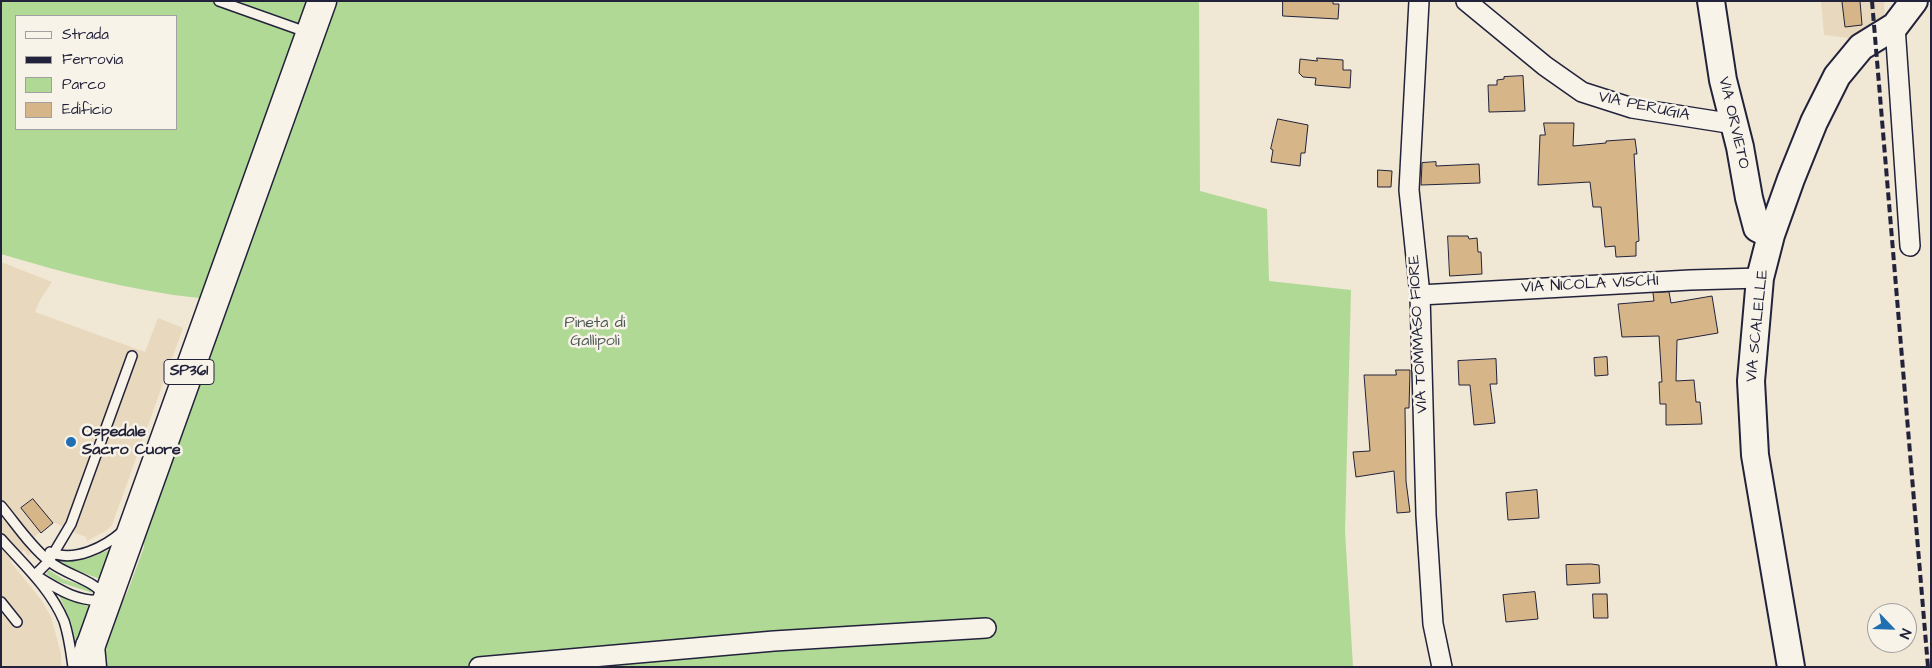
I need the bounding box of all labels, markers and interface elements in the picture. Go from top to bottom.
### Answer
legend [15,15,178,130]
text: Strada [62,24,109,45]
text: Ferrovia [62,49,123,70]
text: Parco [62,74,105,95]
street label: VIA ORVIETO [1713,75,1753,171]
street label: VIA PERUGIA [1597,88,1691,126]
text: Edificio [62,99,112,120]
street label: VIA TOMMASO FIORE [1405,254,1433,414]
street label: VIA SCALELLE [1743,269,1773,383]
street label: VIA NICOLA VISCHI [1521,272,1659,298]
park label: Pineta di Gallipoli [565,314,625,352]
road number: SP361 [164,360,214,384]
place label: Ospedale Sacro Cuore [82,423,181,461]
marker: Ospedale Sacro Cuore [64,435,78,449]
north arrow [1867,603,1917,653]
text: N [1894,626,1916,642]

